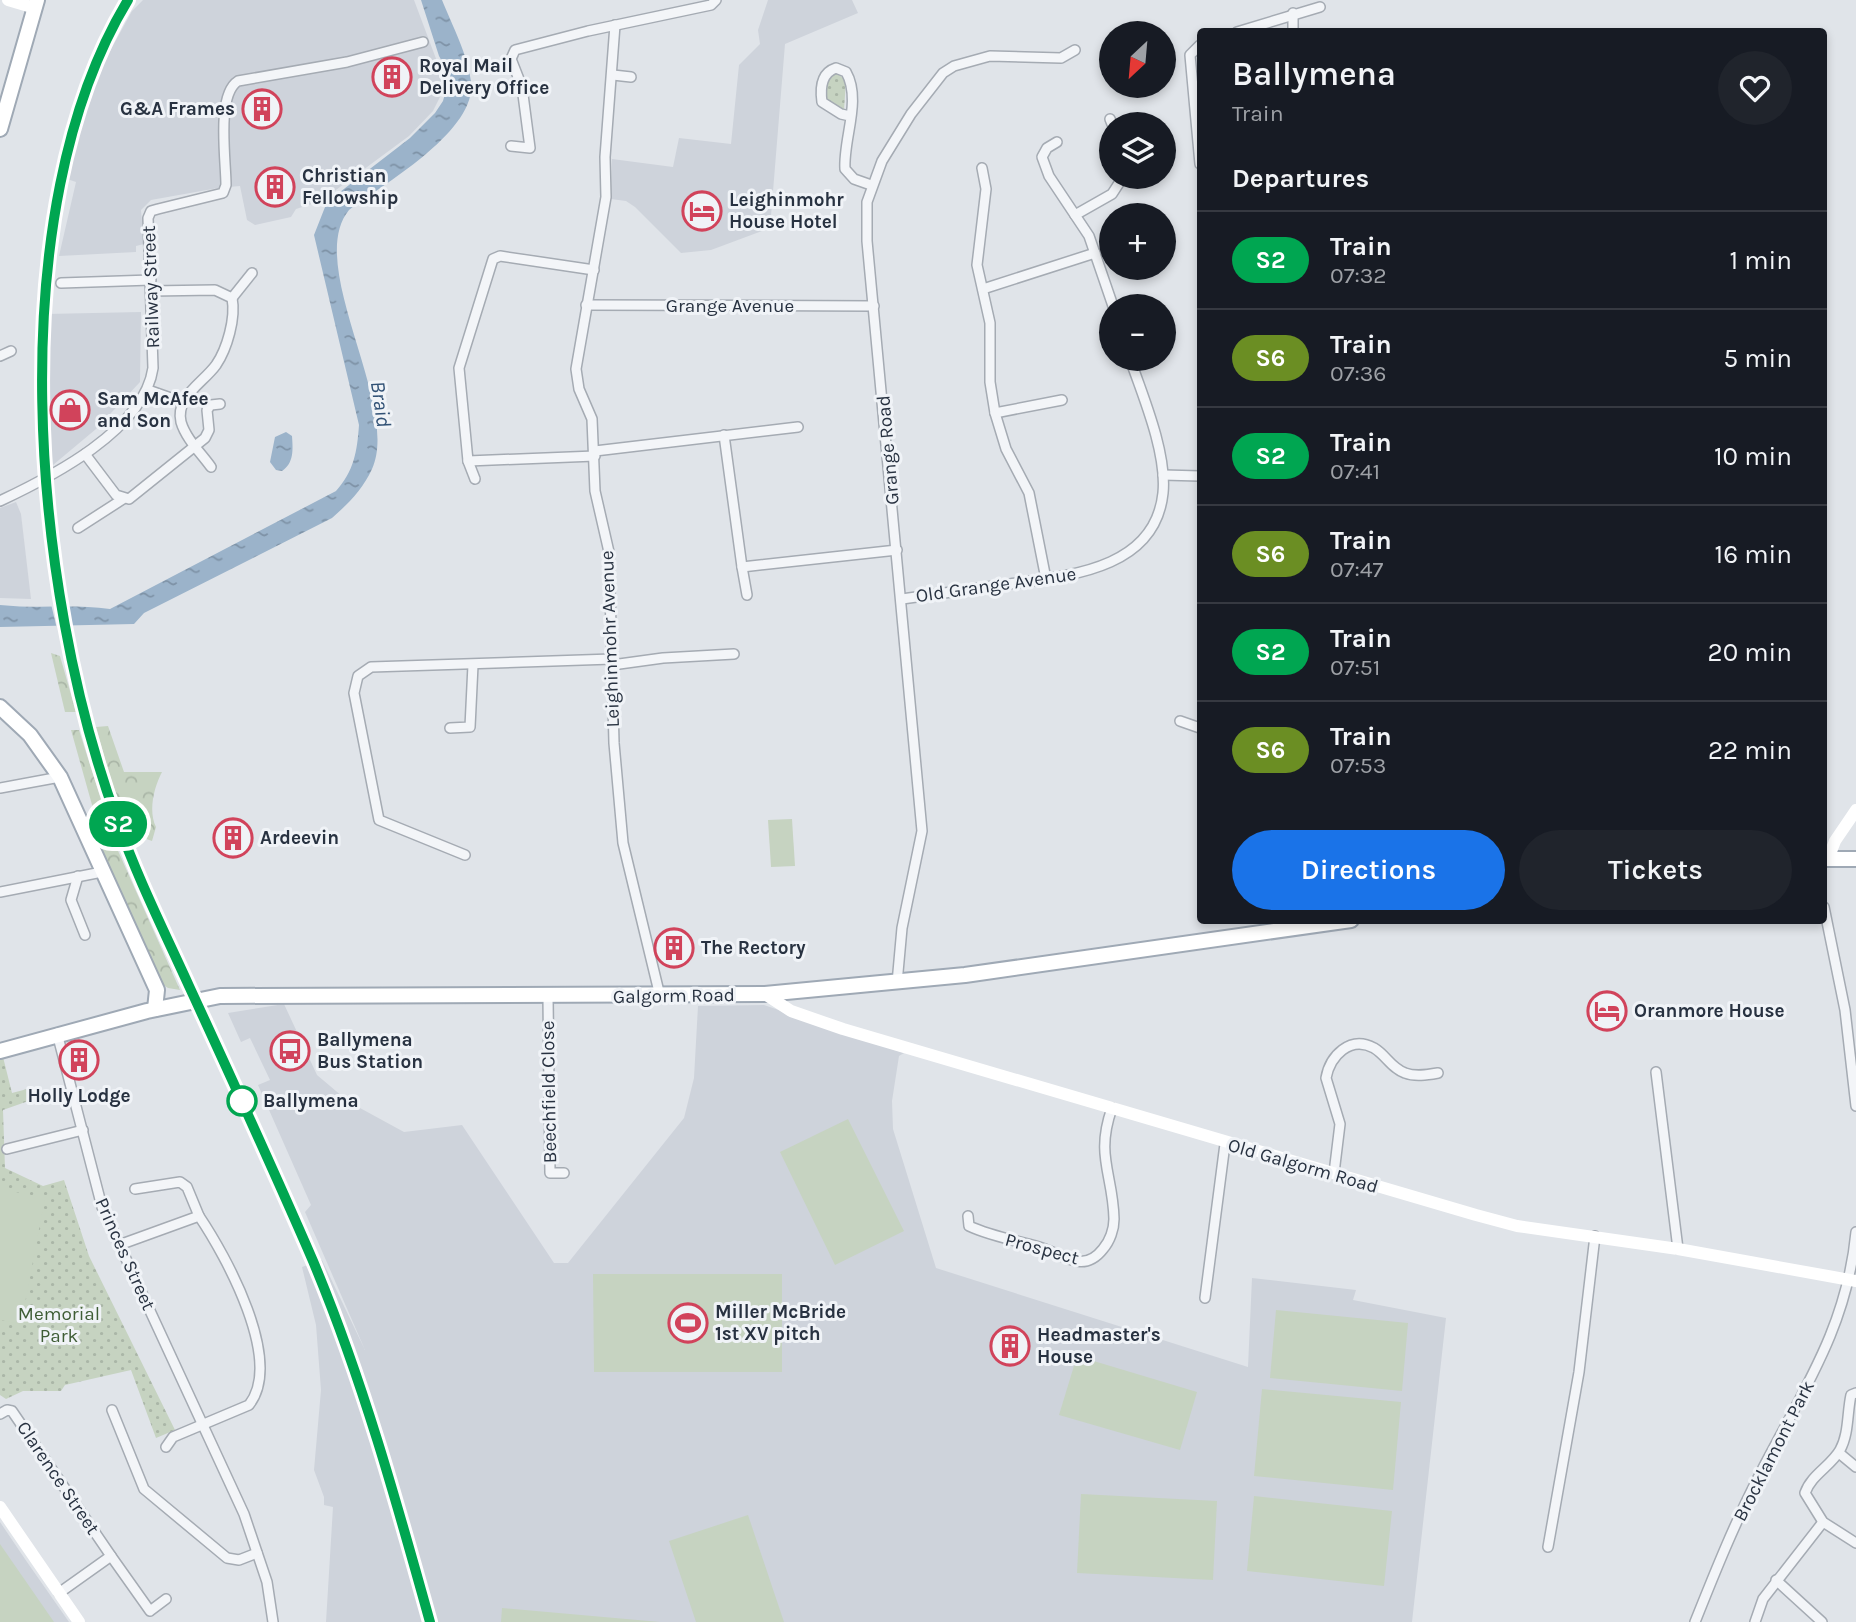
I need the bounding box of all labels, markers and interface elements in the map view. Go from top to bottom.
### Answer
north arrow [1099,21,1176,98]
map controls [1099,21,1176,371]
button: heart [1718,51,1792,125]
place label: Royal Mail Delivery Office [419,55,549,99]
text: Ballymena [1232,55,1396,93]
building icon: Royal Mail Delivery Office [371,56,413,98]
building icon: G&A Frames [241,88,283,130]
place label: G&A Frames [120,98,235,120]
text: Train [1232,100,1284,127]
button: layers [1099,112,1176,189]
text: Departures [1232,163,1369,194]
place label: Christian Fellowship [302,165,398,209]
building icon: Christian Fellowship [254,166,296,208]
place label: Leighinmohr House Hotel [729,189,844,233]
hotel icon: Leighinmohr House Hotel [681,190,723,232]
button: + [1099,203,1176,280]
street label: Railway Street [138,225,164,349]
text: Train [1330,231,1392,262]
text: 1 min [1729,245,1792,276]
text: S2 [1256,246,1285,274]
text: 07:32 [1330,262,1387,289]
button: − [1099,294,1176,371]
street label: Grange Avenue [666,295,794,317]
text: Train [1330,329,1392,360]
text: 5 min [1723,343,1792,374]
text: S6 [1256,344,1285,372]
text: 07:36 [1330,360,1387,387]
water label: Braid [366,379,396,429]
place label: Sam McAfee and Son [97,388,209,432]
shop icon: Sam McAfee and Son [49,389,91,431]
street label: Grange Road [872,394,904,506]
text: Train [1330,427,1392,458]
text: 10 min [1714,441,1792,472]
text: S2 [1256,442,1285,470]
text: 07:41 [1330,458,1380,485]
text: Train [1330,525,1392,556]
text: 16 min [1715,539,1792,570]
text: S6 [1256,540,1285,568]
street label: Leighinmohr Avenue [596,550,624,728]
text: 07:47 [1330,556,1383,583]
street label: Old Grange Avenue [914,563,1078,607]
text: Train [1330,623,1392,654]
text: 20 min [1708,637,1792,668]
text: S2 [1256,638,1285,666]
text: 07:51 [1330,654,1380,681]
text: Train [1330,721,1392,752]
text: 22 min [1708,735,1792,766]
text: S6 [1256,736,1285,764]
text: 07:53 [1330,752,1386,779]
line badge: S2 [86,801,150,847]
text: S2 [103,810,133,838]
building icon: Ardeevin [212,817,254,859]
place label: Ardeevin [260,827,339,849]
button: Directions [1232,830,1505,910]
button: Tickets [1519,830,1792,910]
building icon: The Rectory [653,927,695,969]
place label: The Rectory [701,937,806,959]
street label: Galgorm Road [613,984,735,1008]
hotel icon: Oranmore House [1586,990,1628,1032]
place label: Oranmore House [1634,1000,1785,1022]
street label: Beechfield Close [537,1020,561,1164]
place label: Ballymena Bus Station [317,1029,423,1073]
bus stop icon: Ballymena Bus Station [269,1030,311,1072]
building icon: Holly Lodge [58,1039,100,1081]
place label: Holly Lodge [27,1085,131,1107]
marker: Ballymena [227,1086,257,1116]
place label: Ballymena [263,1090,359,1112]
street label: Old Galgorm Road [1225,1134,1381,1198]
street label: Princes Street [90,1194,160,1314]
street label: Prospect [1003,1229,1081,1269]
place label: Miller McBride 1st XV pitch [715,1301,846,1345]
sports icon: Miller McBride 1st XV pitch [667,1302,709,1344]
park label: Memorial Park [18,1303,100,1347]
place label: Headmaster's House [1037,1324,1161,1368]
building icon: Headmaster's House [989,1325,1031,1367]
street label: Brocklamont Park [1729,1377,1819,1525]
street label: Clarence Street [12,1417,104,1539]

